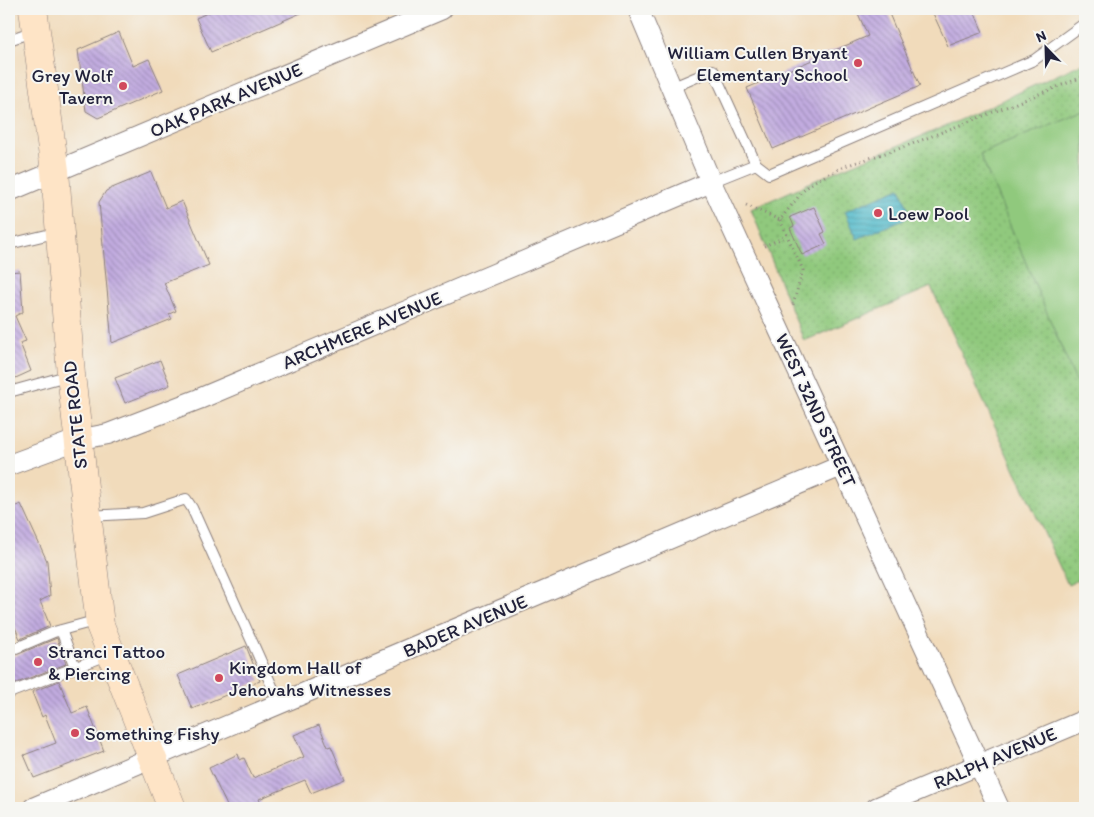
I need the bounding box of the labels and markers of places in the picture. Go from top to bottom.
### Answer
place label: William Cullen Bryant Elementary School [667,41,849,86]
marker: William Cullen Bryant Elementary School [852,57,864,69]
place label: Grey Wolf Tavern [32,64,114,109]
marker: Grey Wolf Tavern [117,80,129,92]
place label: Loew Pool [888,202,970,225]
marker: Loew Pool [872,207,884,219]
place label: Stranci Tattoo & Piercing [48,640,165,685]
marker: Stranci Tattoo & Piercing [32,656,44,668]
place label: Kingdom Hall of Jehovahs Witnesses [229,656,391,701]
marker: Kingdom Hall of Jehovahs Witnesses [213,672,225,684]
place label: Something Fishy [85,722,219,745]
marker: Something Fishy [69,727,81,739]

